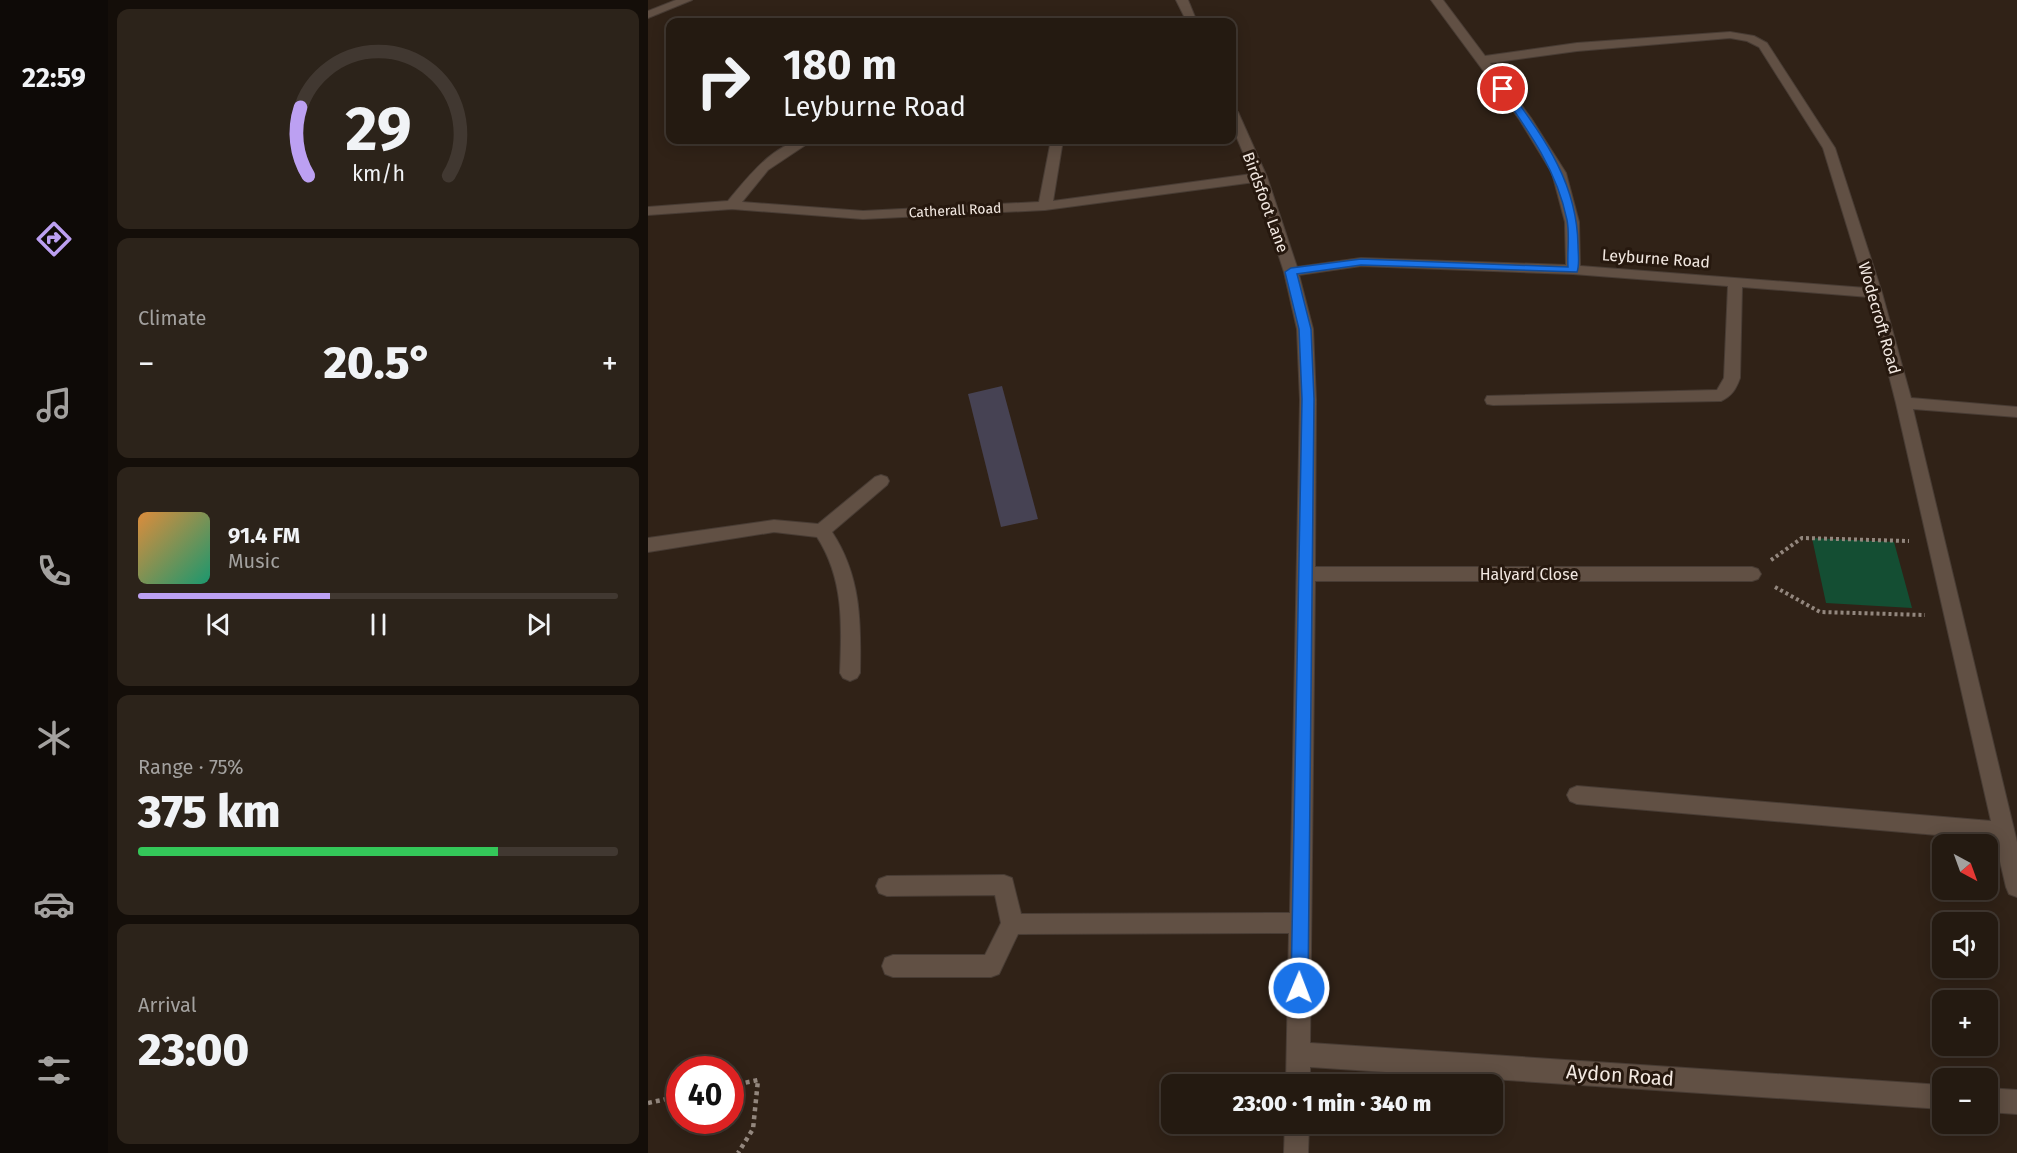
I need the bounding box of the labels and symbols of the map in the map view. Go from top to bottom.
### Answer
pin [1477,63,1528,114]
street label: Birdsfoot Lane [1239,149,1292,255]
street label: Catherall Road [908,200,1002,221]
street label: Leyburne Road [1601,245,1711,272]
street label: Wodecroft Road [1854,260,1905,376]
street label: Halyard Close [1480,565,1578,584]
north arrow [1932,834,1998,900]
position arrow [1267,956,1331,1020]
speed limit sign: 40 [666,1056,744,1134]
street label: Aydon Road [1565,1059,1675,1091]

